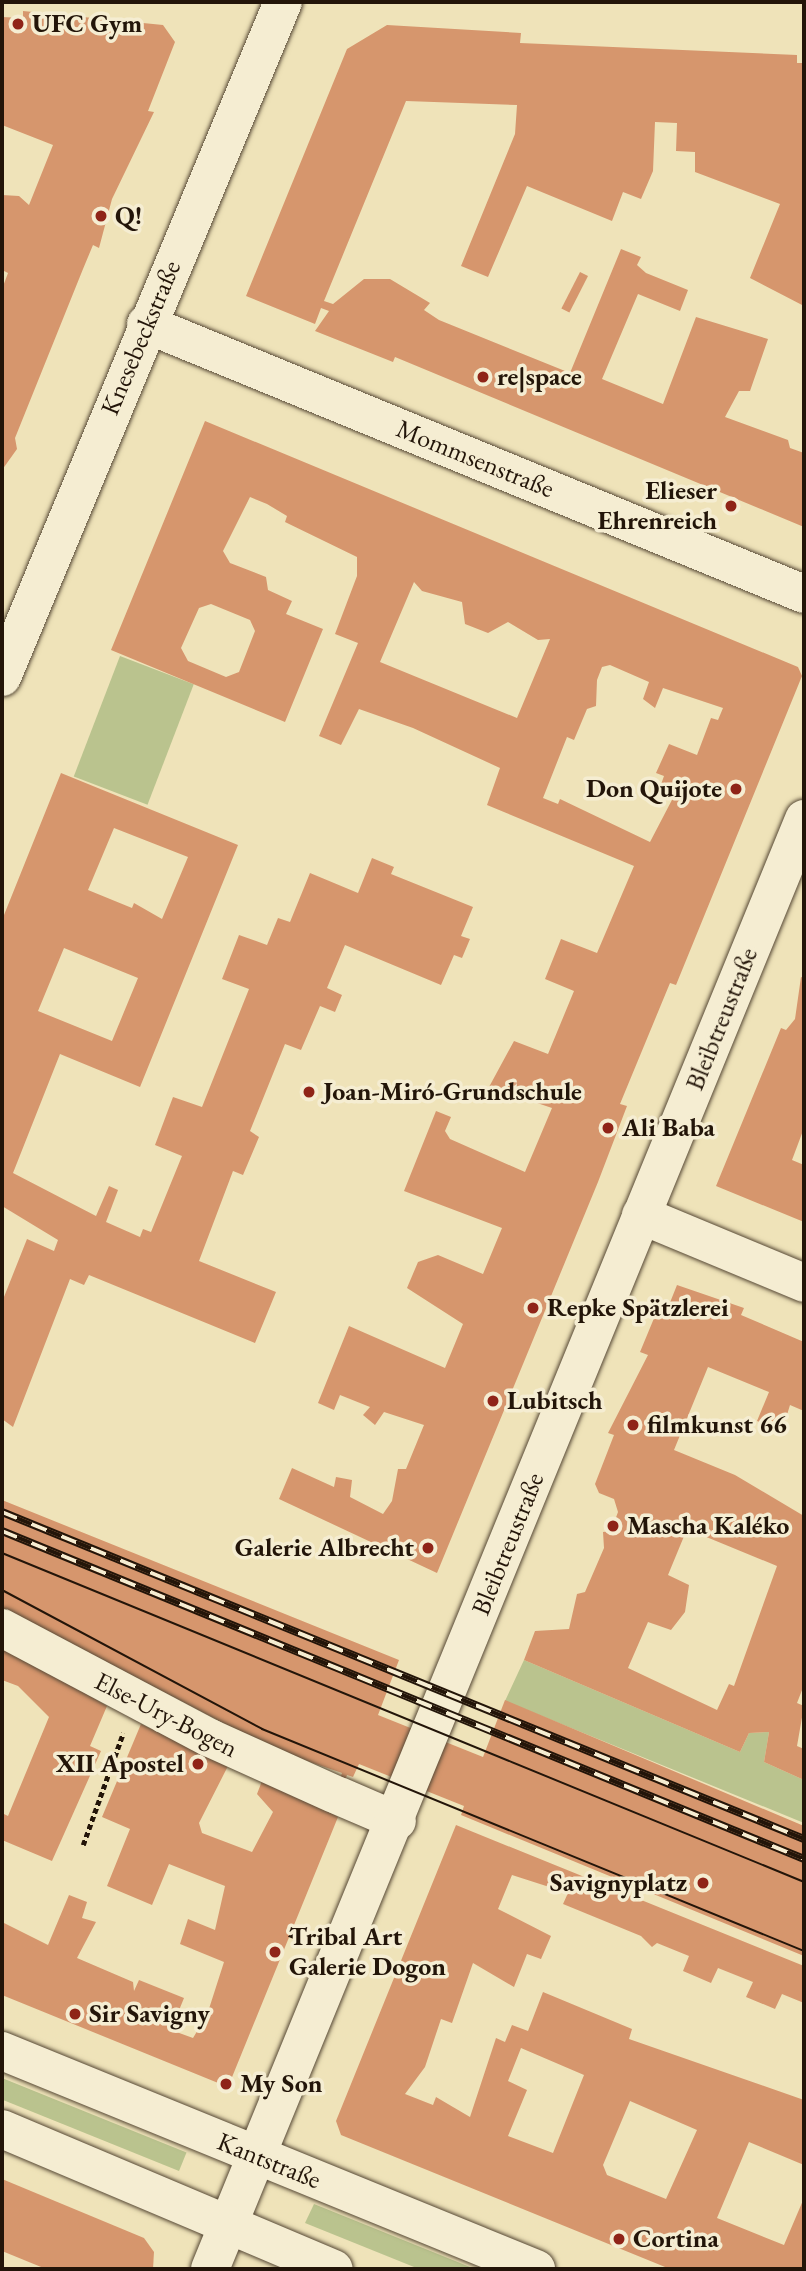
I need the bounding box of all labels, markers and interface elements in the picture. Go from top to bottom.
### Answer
place label: UFC Gym [32,8,142,40]
marker: UFC Gym [10,16,26,32]
place label: Q! [115,200,142,232]
marker: Q! [93,208,109,224]
street label: Knesebeckstraße [94,256,188,420]
place label: re|space [497,361,582,393]
marker: re|space [475,369,491,385]
street label: Mommsenstraße [392,413,558,505]
place label: Elieser Ehrenreich [598,475,717,536]
marker: Elieser Ehrenreich [723,498,739,514]
place label: Don Quijote [586,773,722,805]
marker: Don Quijote [728,781,744,797]
street label: Bleibtreustraße [679,943,765,1095]
place label: Joan-Miró-Grundschule [323,1076,582,1108]
marker: Joan-Miró-Grundschule [301,1084,317,1100]
place label: Ali Baba [622,1112,715,1144]
marker: Ali Baba [600,1120,616,1136]
place label: Repke Spätzlerei [547,1292,729,1324]
marker: Repke Spätzlerei [525,1300,541,1316]
place label: Lubitsch [507,1385,602,1417]
marker: Lubitsch [485,1393,501,1409]
place label: filmkunst 66 [647,1409,787,1441]
marker: filmkunst 66 [625,1417,641,1433]
street label: Bleibtreustraße [465,1468,551,1620]
place label: Mascha Kaléko [627,1510,789,1542]
marker: Mascha Kaléko [605,1518,621,1534]
place label: Galerie Albrecht [235,1532,414,1564]
marker: Galerie Albrecht [420,1540,436,1556]
street label: Else-Ury-Bogen [89,1666,243,1764]
place label: XII Apostel [56,1748,184,1780]
marker: XII Apostel [190,1756,206,1772]
place label: Savignyplatz [550,1867,687,1899]
marker: Savignyplatz [693,1873,713,1893]
place label: Tribal Art Galerie Dogon [289,1921,446,1982]
marker: Tribal Art Galerie Dogon [267,1944,283,1960]
place label: Sir Savigny [89,1998,210,2030]
marker: Sir Savigny [67,2006,83,2022]
place label: My Son [240,2068,322,2100]
marker: My Son [218,2076,234,2092]
street label: Kantstraße [213,2126,325,2196]
place label: Cortina [633,2223,719,2255]
marker: Cortina [611,2231,627,2247]

